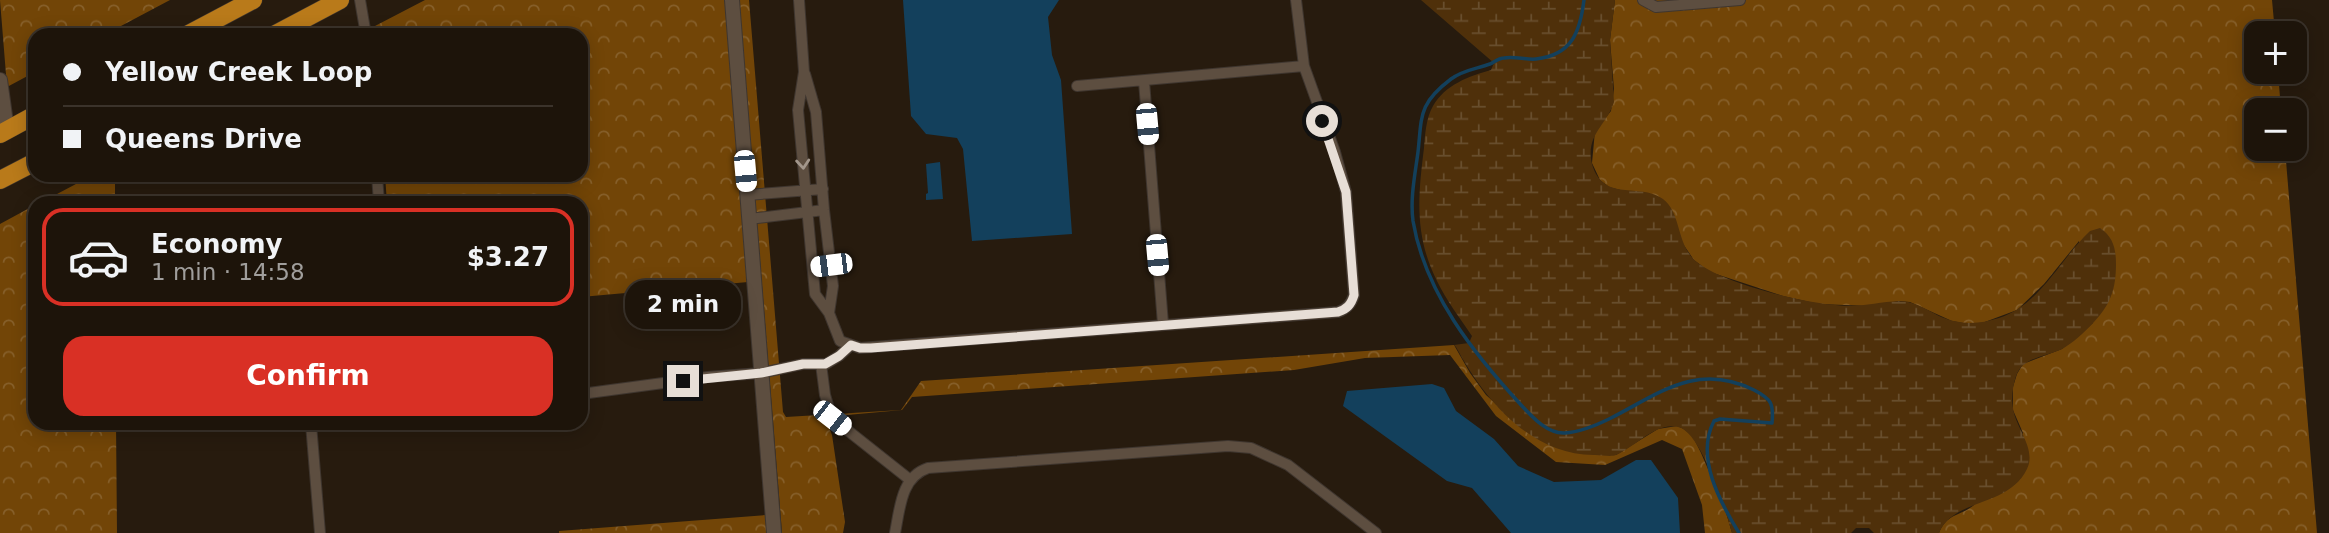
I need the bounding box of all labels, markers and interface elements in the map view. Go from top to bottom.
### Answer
map controls [2244,21,2307,161]
button: + [2244,21,2307,84]
text: Yellow Creek Loop [105,57,372,87]
button: − [2244,98,2307,161]
car [1135,102,1160,146]
route start [1306,105,1338,137]
text: Queens Drive [105,124,302,154]
car [733,149,758,193]
one-way arrow [795,158,810,170]
icon: car [67,226,130,289]
text: Economy [151,229,282,259]
car [1145,233,1170,277]
text: $3.27 [467,242,549,272]
car [809,252,854,278]
text: 1 min · 14:58 [151,259,305,285]
callout: 2 min [625,280,741,328]
text: 2 min [647,291,719,317]
button: Confirm [63,336,553,416]
route end [667,365,699,397]
car [809,397,856,439]

